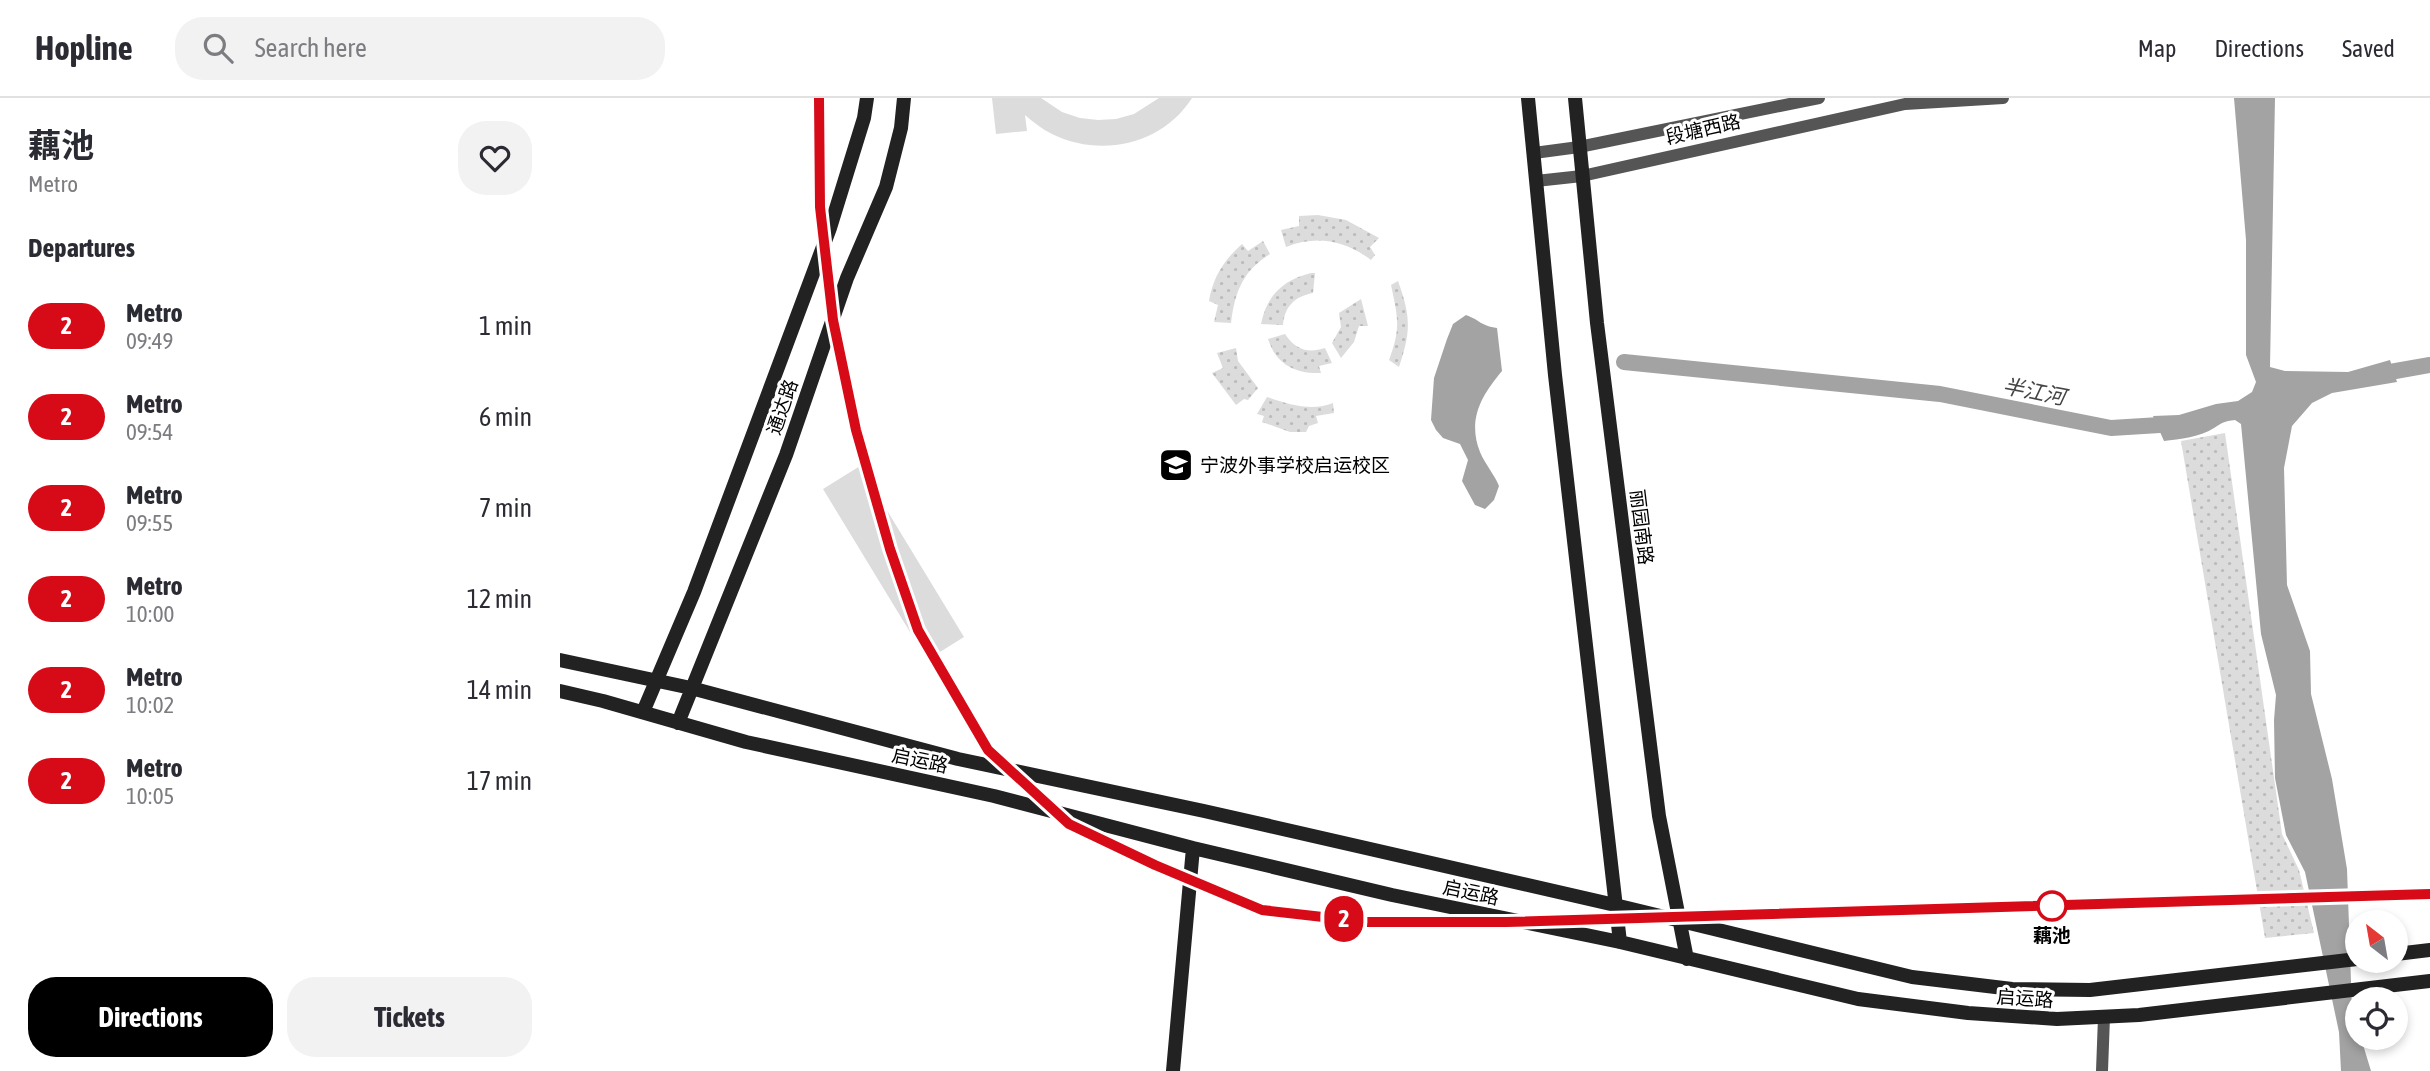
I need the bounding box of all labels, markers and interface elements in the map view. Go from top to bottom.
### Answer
search box [175,17,665,80]
text: Hopline [35,29,133,67]
icon: search [199,29,237,67]
text: Search here [255,33,367,63]
text: Map [2138,35,2176,62]
text: Directions [2214,35,2304,62]
text: Saved [2342,35,2395,62]
street label: 段塘西路 [1663,110,1743,148]
button: heart [458,121,532,195]
text: 藕池 [28,126,94,164]
text: Metro [28,171,78,197]
text: Departures [28,233,135,263]
text: Metro [126,298,183,328]
text: 1 min [479,311,532,341]
text: 2 [61,312,72,339]
text: 09:49 [126,328,173,354]
water label: 半江河 [2001,373,2071,410]
street label: 通达路 [762,376,802,438]
text: Metro [126,389,183,419]
text: 6 min [479,402,532,432]
text: 2 [61,403,72,430]
text: 09:54 [126,419,173,445]
school or university icon: 宁波外事学校启运校区 [1157,446,1195,484]
place label: 宁波外事学校启运校区 [1200,454,1390,476]
text: Metro [126,480,183,510]
street label: 丽园南路 [1626,488,1658,566]
text: 7 min [479,493,532,523]
text: 2 [61,494,72,521]
text: 09:55 [126,510,173,536]
text: Metro [126,571,183,601]
text: 12 min [467,584,532,614]
text: 2 [61,585,72,612]
text: 10:00 [126,601,174,627]
text: Metro [126,662,183,692]
text: 14 min [467,675,532,705]
text: 2 [61,676,72,703]
text: 10:02 [126,692,174,718]
street label: 启运路 [890,743,950,777]
text: Metro [126,753,183,783]
text: 17 min [467,766,532,796]
text: 2 [61,767,72,794]
text: 10:05 [126,783,174,809]
street label: 启运路 [1441,875,1501,909]
marker: 藕池 [2037,891,2067,921]
line badge: 2 [1321,896,1367,942]
text: 2 [1338,905,1350,932]
north arrow [2345,910,2408,973]
map controls [2345,910,2408,1050]
place label: 藕池 [2033,924,2071,946]
button: Directions [28,977,273,1057]
button: Tickets [287,977,532,1057]
street label: 启运路 [1996,985,2054,1011]
button: locate [2345,987,2408,1050]

